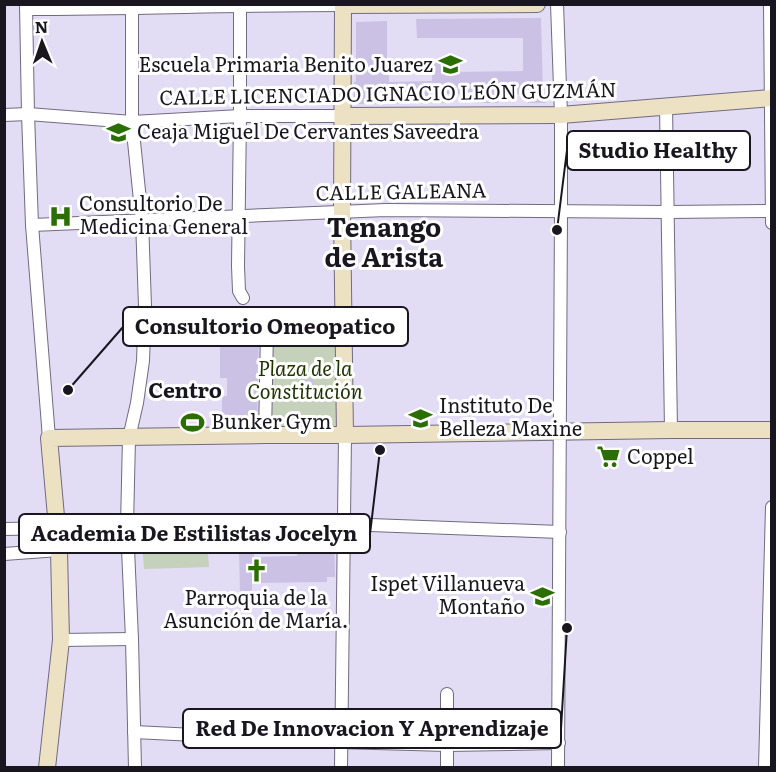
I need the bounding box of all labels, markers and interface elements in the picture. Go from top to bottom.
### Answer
north arrow [12,12,72,72]
text: N [34,14,49,38]
place label: Escuela Primaria Benito Juarez [139,48,433,78]
school or university icon: Escuela Primaria Benito Juarez [438,52,464,78]
street label: CALLE LICENCIADO IGNACIO LEÓN GUZMÁN [159,73,617,111]
place label: Ceaja Miguel De Cervantes Saveedra [137,115,479,145]
school or university icon: Ceaja Miguel De Cervantes Saveedra [106,119,132,145]
callout: Studio Healthy [567,131,750,170]
text: Studio Healthy [579,133,738,164]
street label: CALLE GALEANA [315,174,487,206]
place label: Consultorio De Medicina General [79,187,248,240]
hospital icon: Consultorio De Medicina General [48,203,74,229]
district label: Tenango de Arista [325,206,443,275]
callout: Consultorio Omeopatico [123,307,408,346]
text: Consultorio Omeopatico [135,309,395,340]
park label: Plaza de la Constitución [247,352,363,405]
district label: Centro [148,373,222,404]
place label: Instituto De Belleza Maxine [439,389,582,442]
place label: Bunker Gym [211,405,331,435]
school or university icon: Instituto De Belleza Maxine [408,405,434,431]
sports icon: Bunker Gym [180,409,206,435]
place label: Coppel [627,440,694,470]
supermarket icon: Coppel [596,444,622,470]
callout: Academia De Estilistas Jocelyn [19,514,370,553]
text: Academia De Estilistas Jocelyn [31,516,358,547]
church icon: Parroquia de la Asunción de María. [243,557,269,583]
place label: Ispet Villanueva Montaño [370,567,525,620]
place label: Parroquia de la Asunción de María. [163,581,349,634]
school or university icon: Ispet Villanueva Montaño [530,583,556,609]
callout: Red De Innovacion Y Aprendizaje [183,709,561,748]
text: Red De Innovacion Y Aprendizaje [195,711,549,742]

